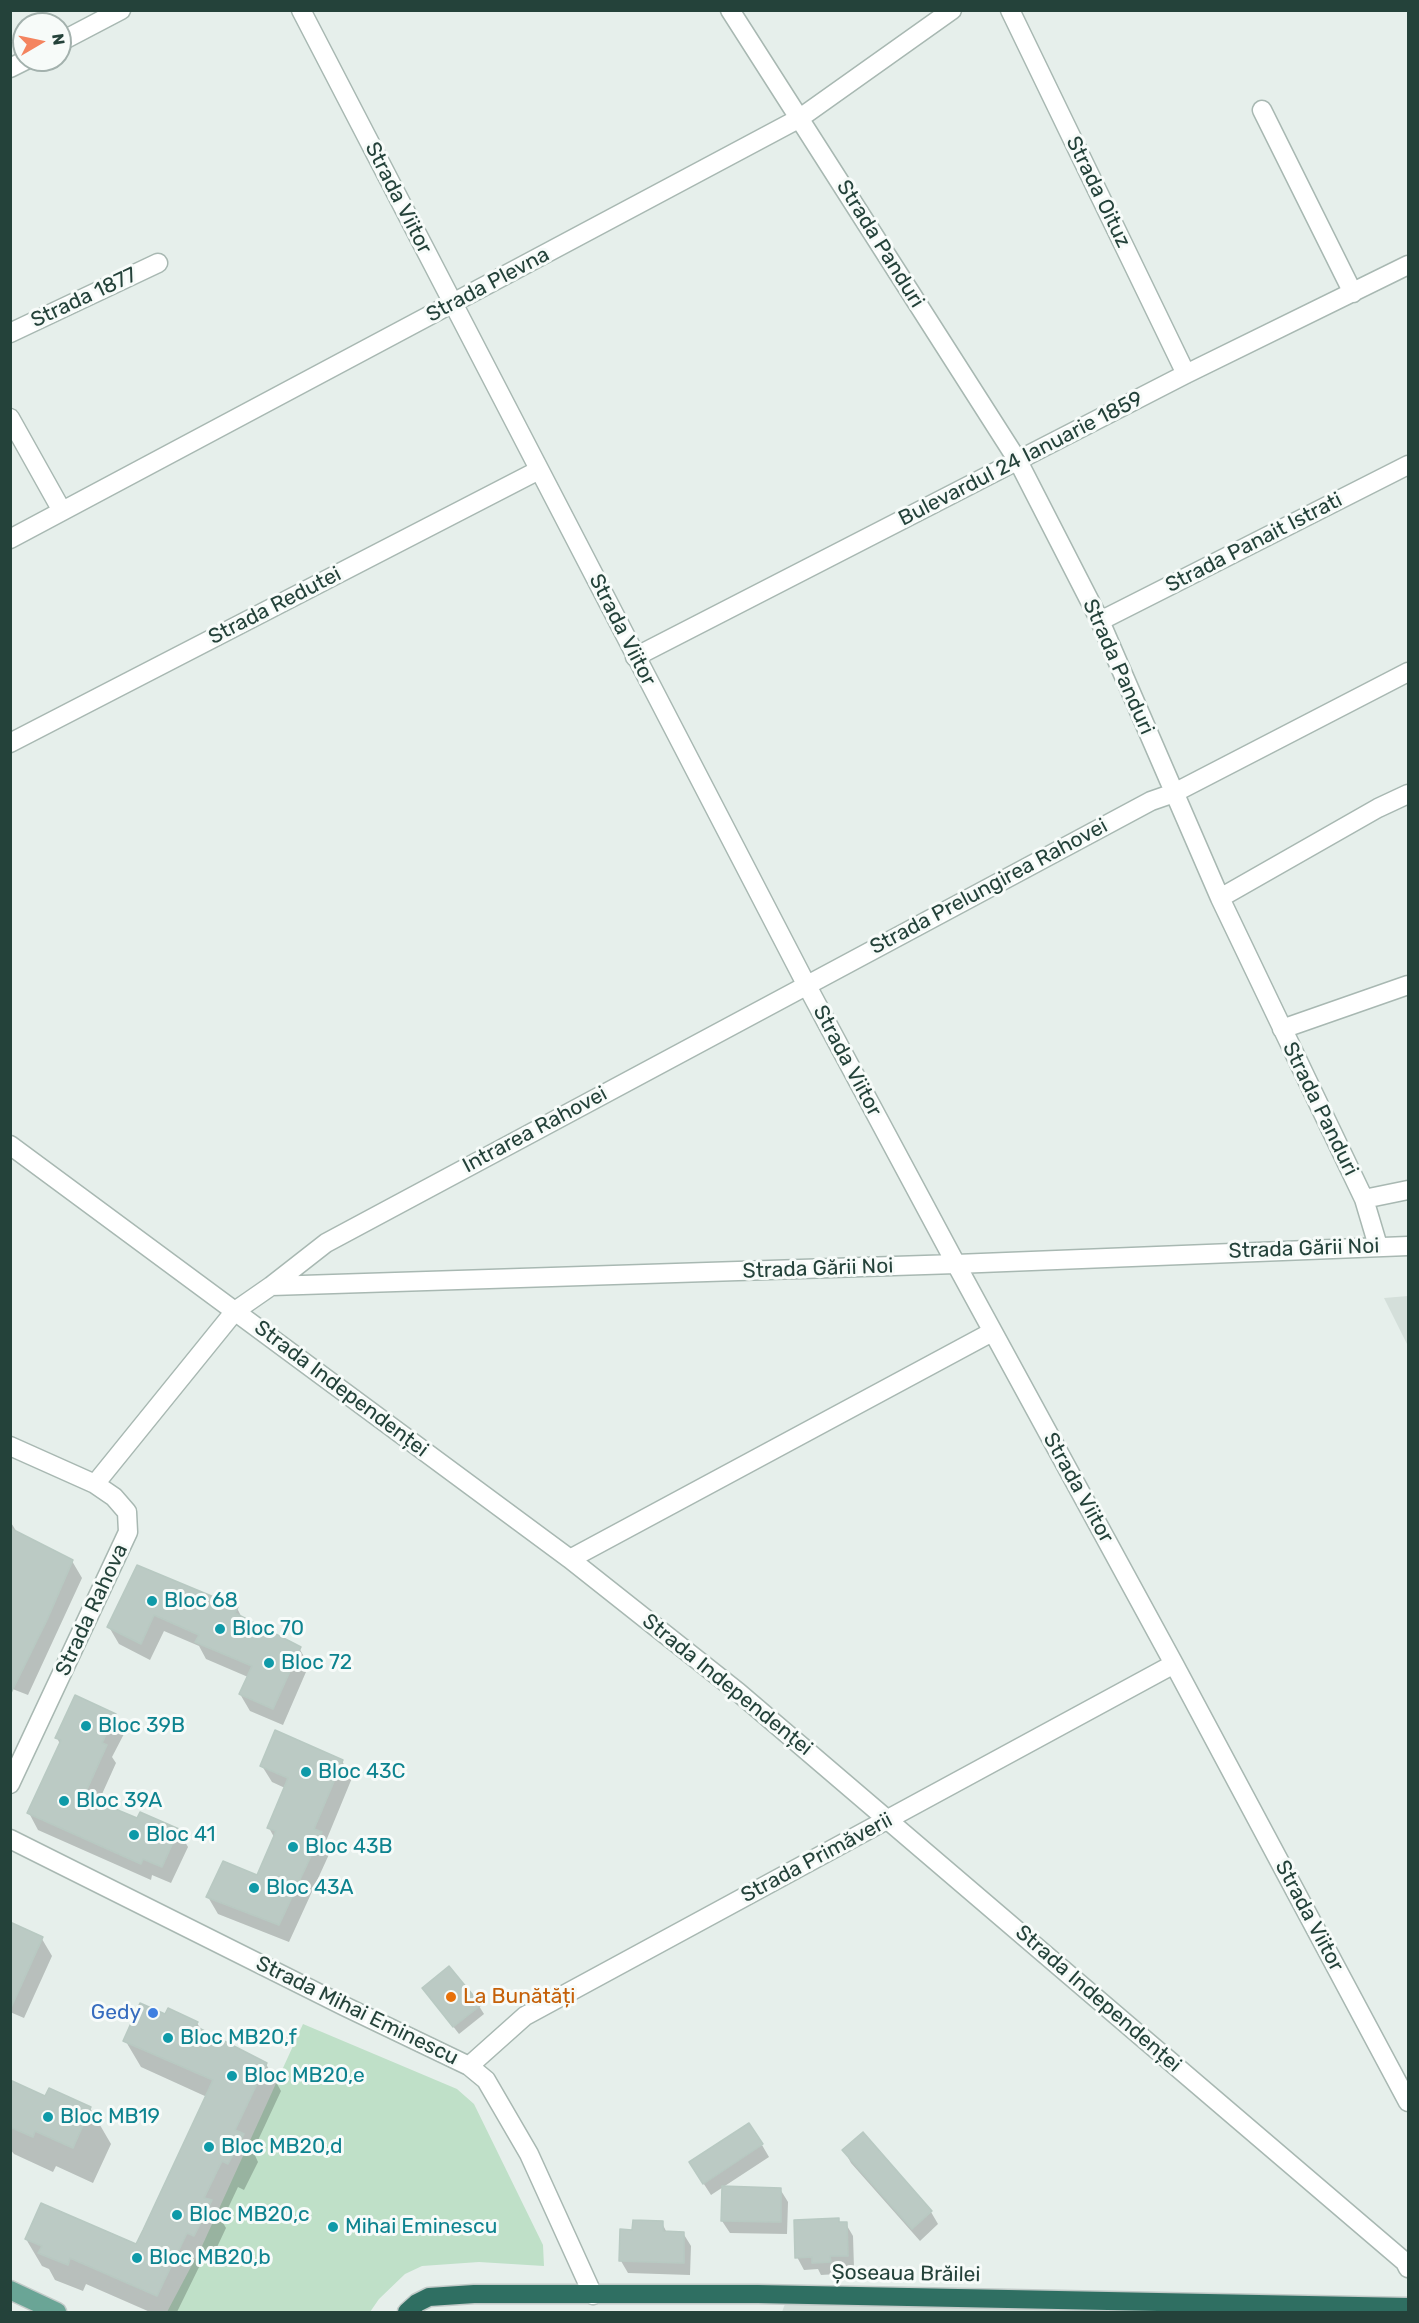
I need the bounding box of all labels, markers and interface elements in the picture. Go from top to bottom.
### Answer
north arrow [12,12,72,72]
text: N [48,32,69,47]
street label: Strada Oituz [1060,132,1136,252]
street label: Strada Viitor [359,138,437,258]
street label: Strada Panduri [831,176,929,312]
street label: Strada Plevna [422,242,554,328]
street label: Strada 1877 [27,263,141,333]
street label: Bulevardul 24 Ianuarie 1859 [895,386,1147,532]
street label: Strada Panait Istrati [1162,488,1346,598]
street label: Strada Redutei [204,562,346,650]
street label: Strada Viitor [583,570,661,690]
street label: Strada Panduri [1077,595,1159,739]
street label: Strada Prelungirea Rahovei [866,814,1112,960]
street label: Strada Viitor [807,1001,887,1121]
street label: Strada Panduri [1277,1038,1363,1180]
street label: Intrarea Rahovei [458,1081,612,1179]
street label: Strada Gării Noi [1228,1234,1380,1264]
street label: Strada Gării Noi [742,1254,894,1284]
street label: Strada Independenței [249,1315,433,1463]
street label: Strada Viitor [1037,1429,1119,1547]
street label: Strada Rahova [50,1540,134,1680]
place label: Bloc 68 [164,1588,238,1614]
marker: Bloc 68 [145,1594,159,1608]
street label: Strada Independenței [637,1609,817,1761]
place label: Bloc 70 [232,1616,304,1642]
marker: Bloc 70 [213,1622,227,1636]
place label: Bloc 72 [281,1650,352,1676]
marker: Bloc 72 [262,1656,276,1670]
place label: Bloc 39B [98,1713,185,1739]
marker: Bloc 39B [79,1719,93,1733]
place label: Bloc 43C [318,1759,406,1785]
marker: Bloc 43C [299,1765,313,1779]
place label: Bloc 39A [76,1788,162,1814]
marker: Bloc 39A [57,1794,71,1808]
street label: Strada Primăverii [737,1808,897,1908]
place label: Bloc 41 [146,1822,216,1848]
marker: Bloc 41 [127,1828,141,1842]
place label: Bloc 43B [305,1834,393,1860]
marker: Bloc 43B [286,1840,300,1854]
street label: Strada Viitor [1269,1856,1349,1976]
place label: Bloc 43A [266,1875,354,1901]
marker: Bloc 43A [247,1881,261,1895]
street label: Strada Independenței [1010,1920,1186,2078]
street label: Strada Mihai Eminescu [252,1951,462,2071]
place label: La Bunătăți [463,1984,575,2010]
marker: La Bunătăți [444,1990,458,2004]
place label: Gedy [91,2000,141,2026]
marker: Gedy [146,2006,160,2020]
place label: Bloc MB20,f [180,2025,297,2051]
marker: Bloc MB20,f [161,2031,175,2045]
place label: Bloc MB20,e [244,2063,365,2089]
marker: Bloc MB20,e [225,2069,239,2083]
place label: Bloc MB19 [60,2104,160,2130]
marker: Bloc MB19 [41,2110,55,2124]
place label: Bloc MB20,d [221,2134,342,2160]
marker: Bloc MB20,d [202,2140,216,2154]
place label: Bloc MB20,c [189,2202,310,2228]
marker: Bloc MB20,c [170,2208,184,2222]
place label: Mihai Eminescu [345,2214,497,2240]
marker: Mihai Eminescu [326,2220,340,2234]
place label: Bloc MB20,b [149,2245,271,2271]
marker: Bloc MB20,b [130,2251,144,2265]
street label: Șoseaua Brăilei [831,2260,981,2288]

